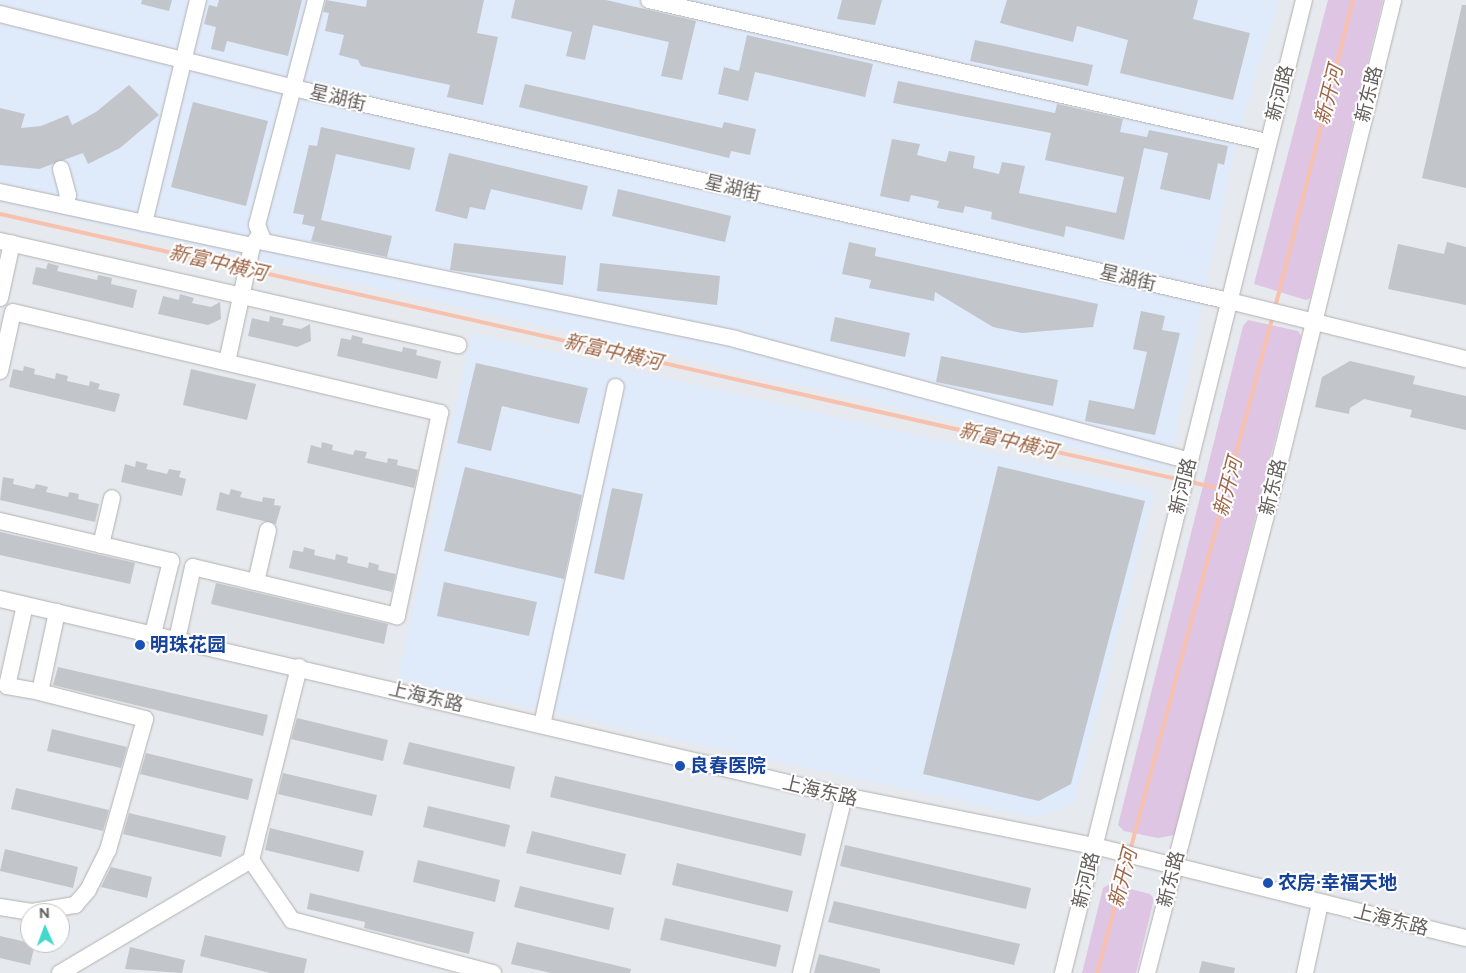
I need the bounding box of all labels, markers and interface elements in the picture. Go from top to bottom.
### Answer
street label: 新河路 [1262,63,1298,123]
water label: 新开河 [1310,63,1348,127]
street label: 新东路 [1351,64,1387,124]
street label: 星湖街 [308,80,368,116]
street label: 星湖街 [703,170,763,206]
water label: 新富中横河 [167,240,269,286]
street label: 星湖街 [1098,260,1158,296]
water label: 新富中横河 [562,329,664,375]
water label: 新富中横河 [957,418,1059,464]
water label: 新开河 [1209,455,1247,519]
street label: 新河路 [1165,456,1201,516]
street label: 新东路 [1255,457,1291,517]
place label: 明珠花园 [150,634,226,656]
marker: 明珠花园 [134,639,146,651]
street label: 上海东路 [386,677,466,717]
place label: 良春医院 [690,755,766,777]
marker: 良春医院 [674,760,686,772]
street label: 上海东路 [780,771,860,811]
water label: 新开河 [1104,846,1142,910]
street label: 新东路 [1153,849,1189,909]
street label: 新河路 [1068,850,1104,910]
place label: 农房·幸福天地 [1278,872,1397,894]
marker: 农房·幸福天地 [1262,877,1274,889]
street label: 上海东路 [1351,900,1431,940]
north arrow [20,903,70,953]
text: N [39,905,50,922]

